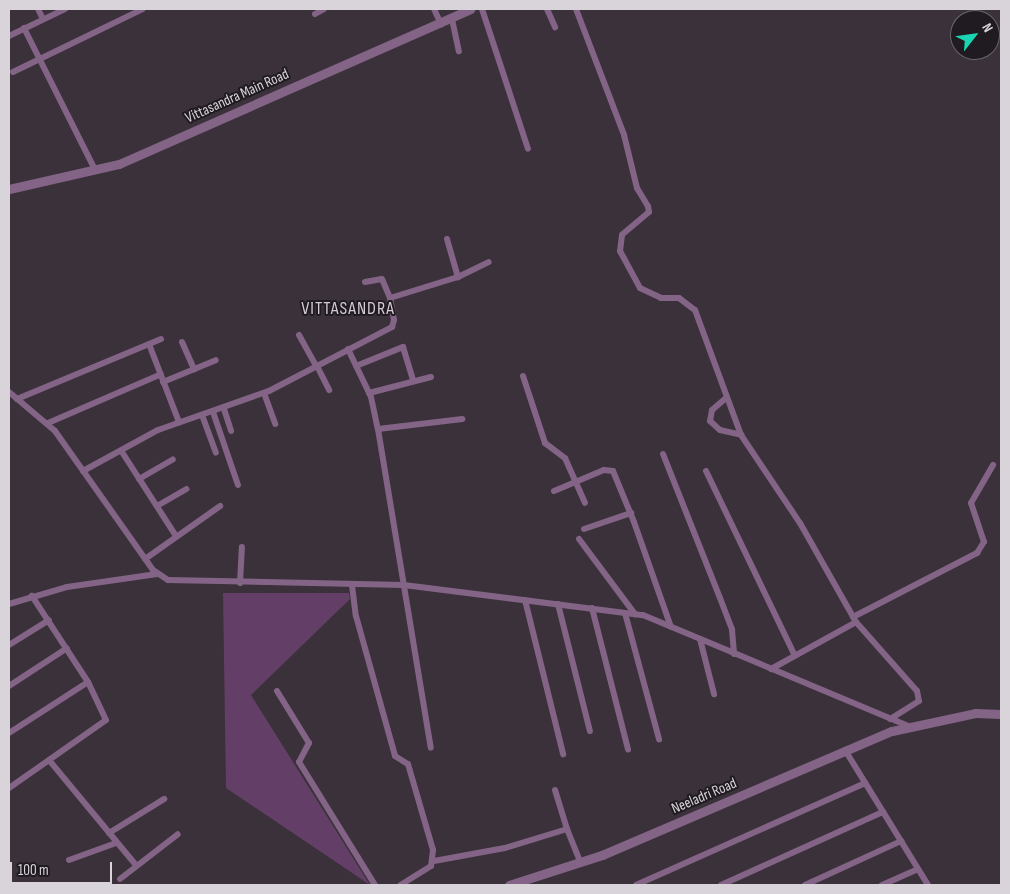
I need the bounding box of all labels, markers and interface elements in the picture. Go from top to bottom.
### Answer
north arrow [950,10,1000,60]
text: N [978,20,997,35]
street label: Vittasandra Main Road [182,65,292,127]
district label: VITTASANDRA [300,298,396,320]
street label: Neeladri Road [669,774,739,818]
scale bar [12,852,115,884]
text: 100 m [18,861,49,880]

